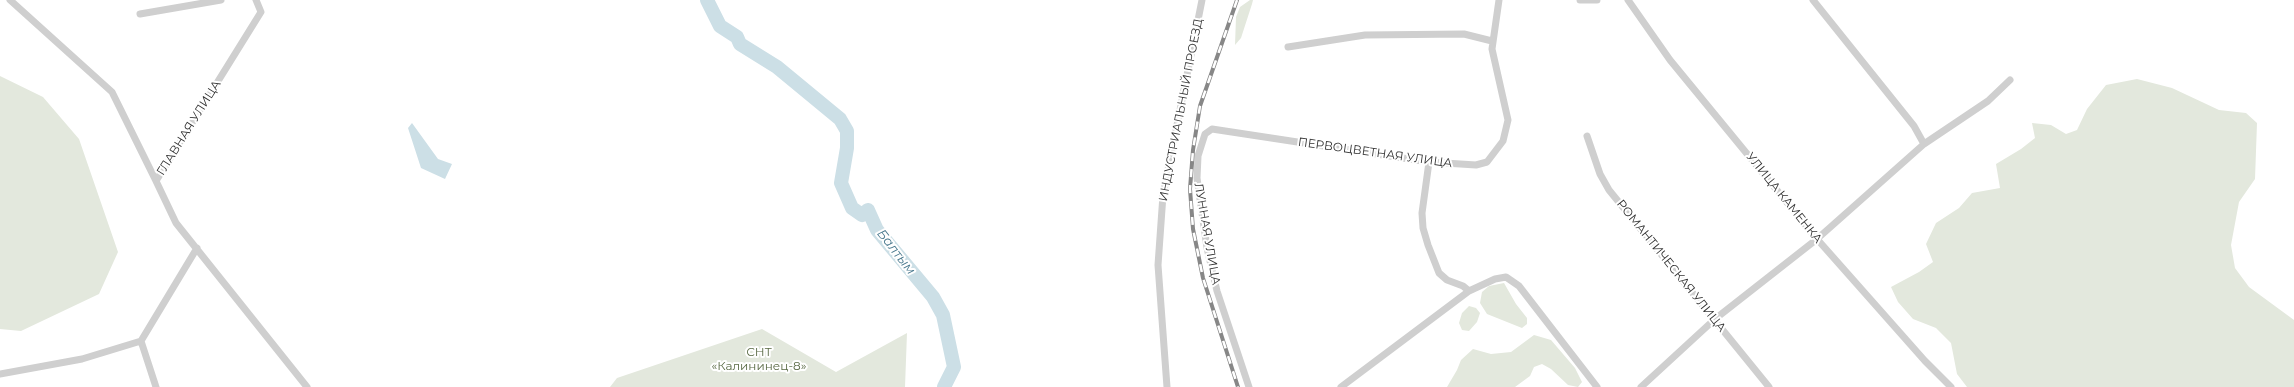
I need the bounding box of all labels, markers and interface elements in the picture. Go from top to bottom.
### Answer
street label: ИНДУСТРИАЛЬНЫЙ ПРОЕЗД [1156,17,1206,203]
street label: ГЛАВНАЯ УЛИЦА [154,78,224,178]
street label: ПЕРВОЦВЕТНАЯ УЛИЦА [1297,135,1453,171]
street label: УЛИЦА КАМЕНКА [1743,150,1825,246]
street label: ЛУННАЯ УЛИЦА [1191,182,1223,286]
street label: РОМАНТИЧЕСКАЯ УЛИЦА [1613,197,1729,335]
water label: Балтым [873,226,919,278]
park label: СНТ «Калининец-8» [712,345,806,373]

